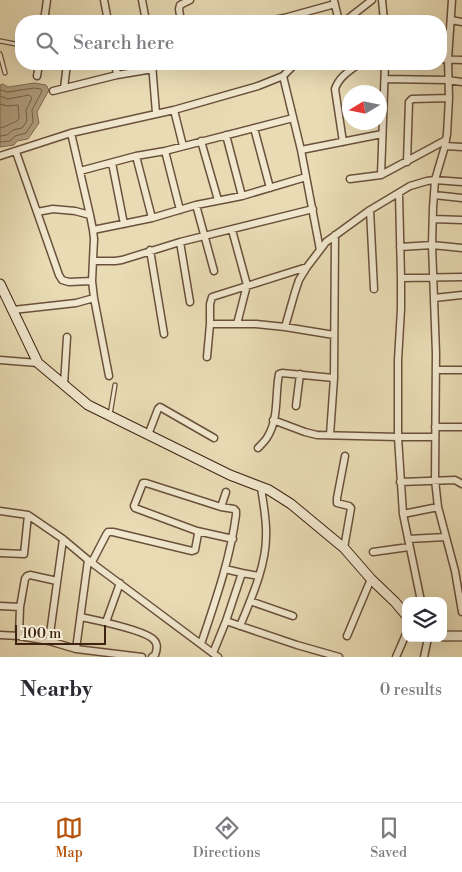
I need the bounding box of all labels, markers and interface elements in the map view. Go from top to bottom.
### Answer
search box [15,15,447,70]
icon: search [33,29,61,57]
text: Search here [73,31,174,55]
north arrow [342,85,387,130]
map controls [402,597,447,642]
button: layers [402,597,447,642]
scale bar [15,622,106,645]
text: 100 m [22,625,61,643]
text: Nearby [20,677,93,703]
text: 0 results [380,680,442,700]
tab: Map [55,814,83,862]
tab: Directions [193,814,260,862]
tab: Saved [370,814,407,862]

